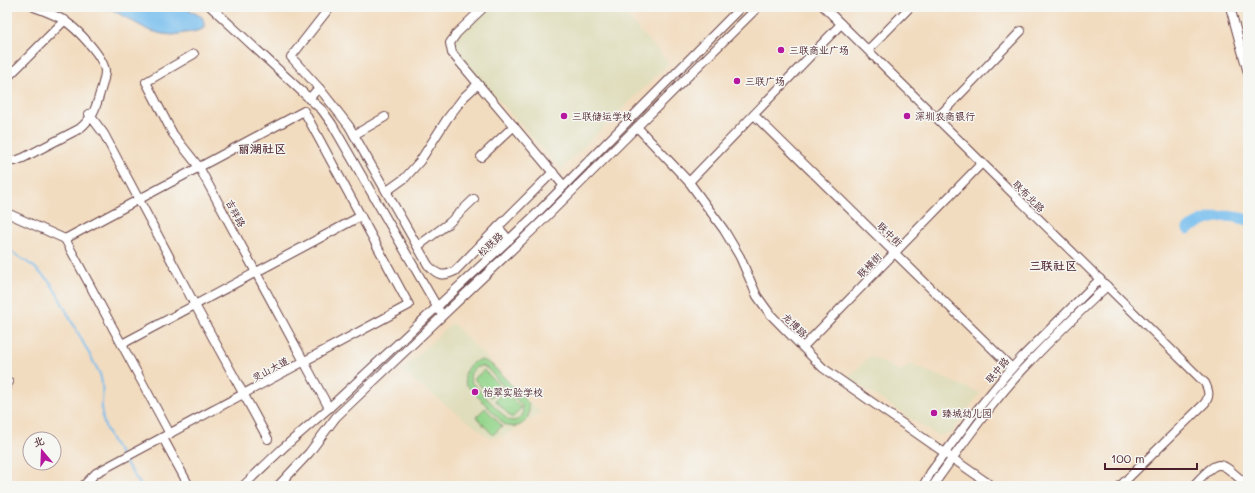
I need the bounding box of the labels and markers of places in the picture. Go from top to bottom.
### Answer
place label: 三联商业广场 [789,43,849,57]
marker: 三联商业广场 [776,45,786,55]
place label: 三联广场 [745,74,785,88]
marker: 三联广场 [732,76,742,86]
place label: 三联储运学校 [572,109,632,123]
place label: 深圳农商银行 [915,109,975,123]
marker: 三联储运学校 [559,111,569,121]
marker: 深圳农商银行 [902,111,912,121]
place label: 怡翠实验学校 [483,385,543,399]
marker: 怡翠实验学校 [470,387,480,397]
place label: 臻城幼儿园 [942,406,992,420]
marker: 臻城幼儿园 [929,408,939,418]

